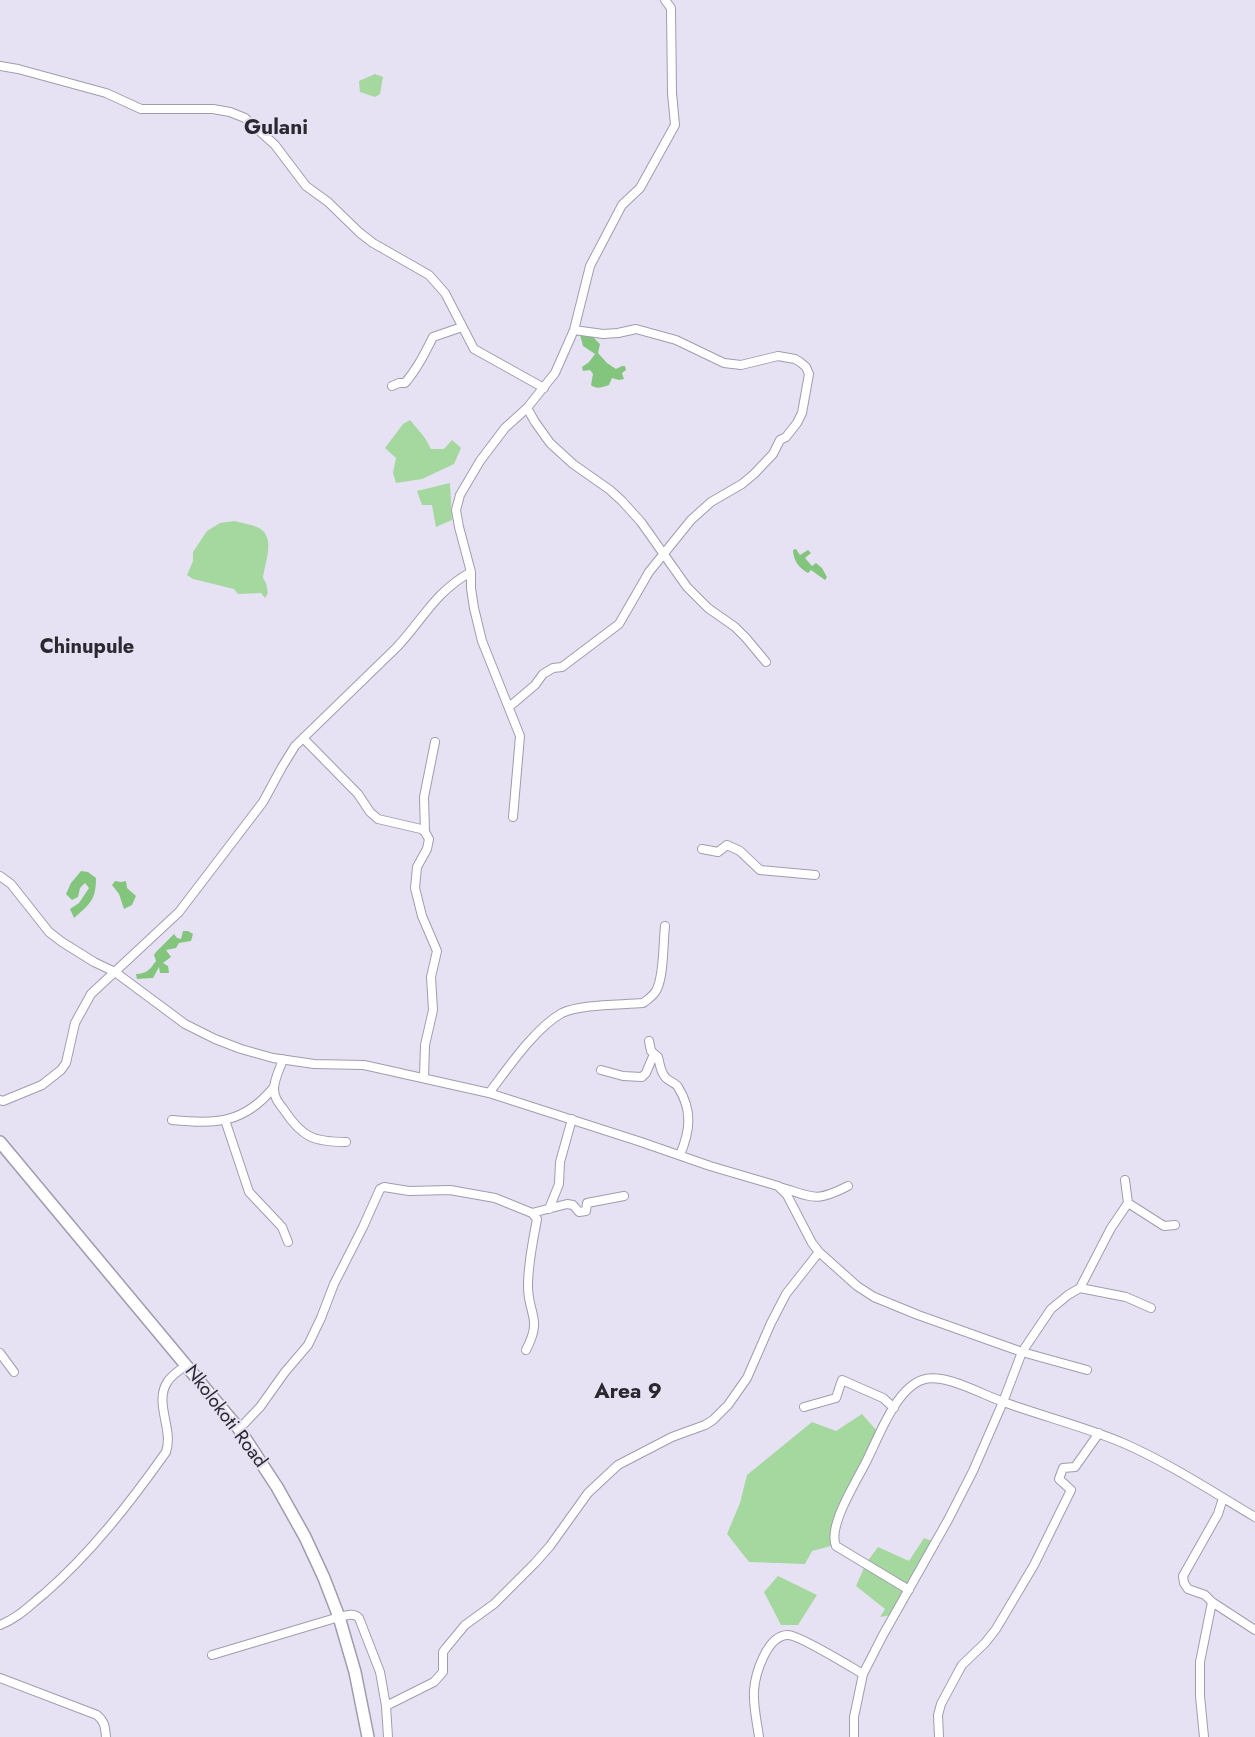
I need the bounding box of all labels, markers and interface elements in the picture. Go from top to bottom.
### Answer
district label: Gulani [244,116,308,142]
district label: Chinupule [40,636,134,660]
street label: Nkolokoti Road [179,1361,271,1473]
district label: Area 9 [594,1380,662,1406]

